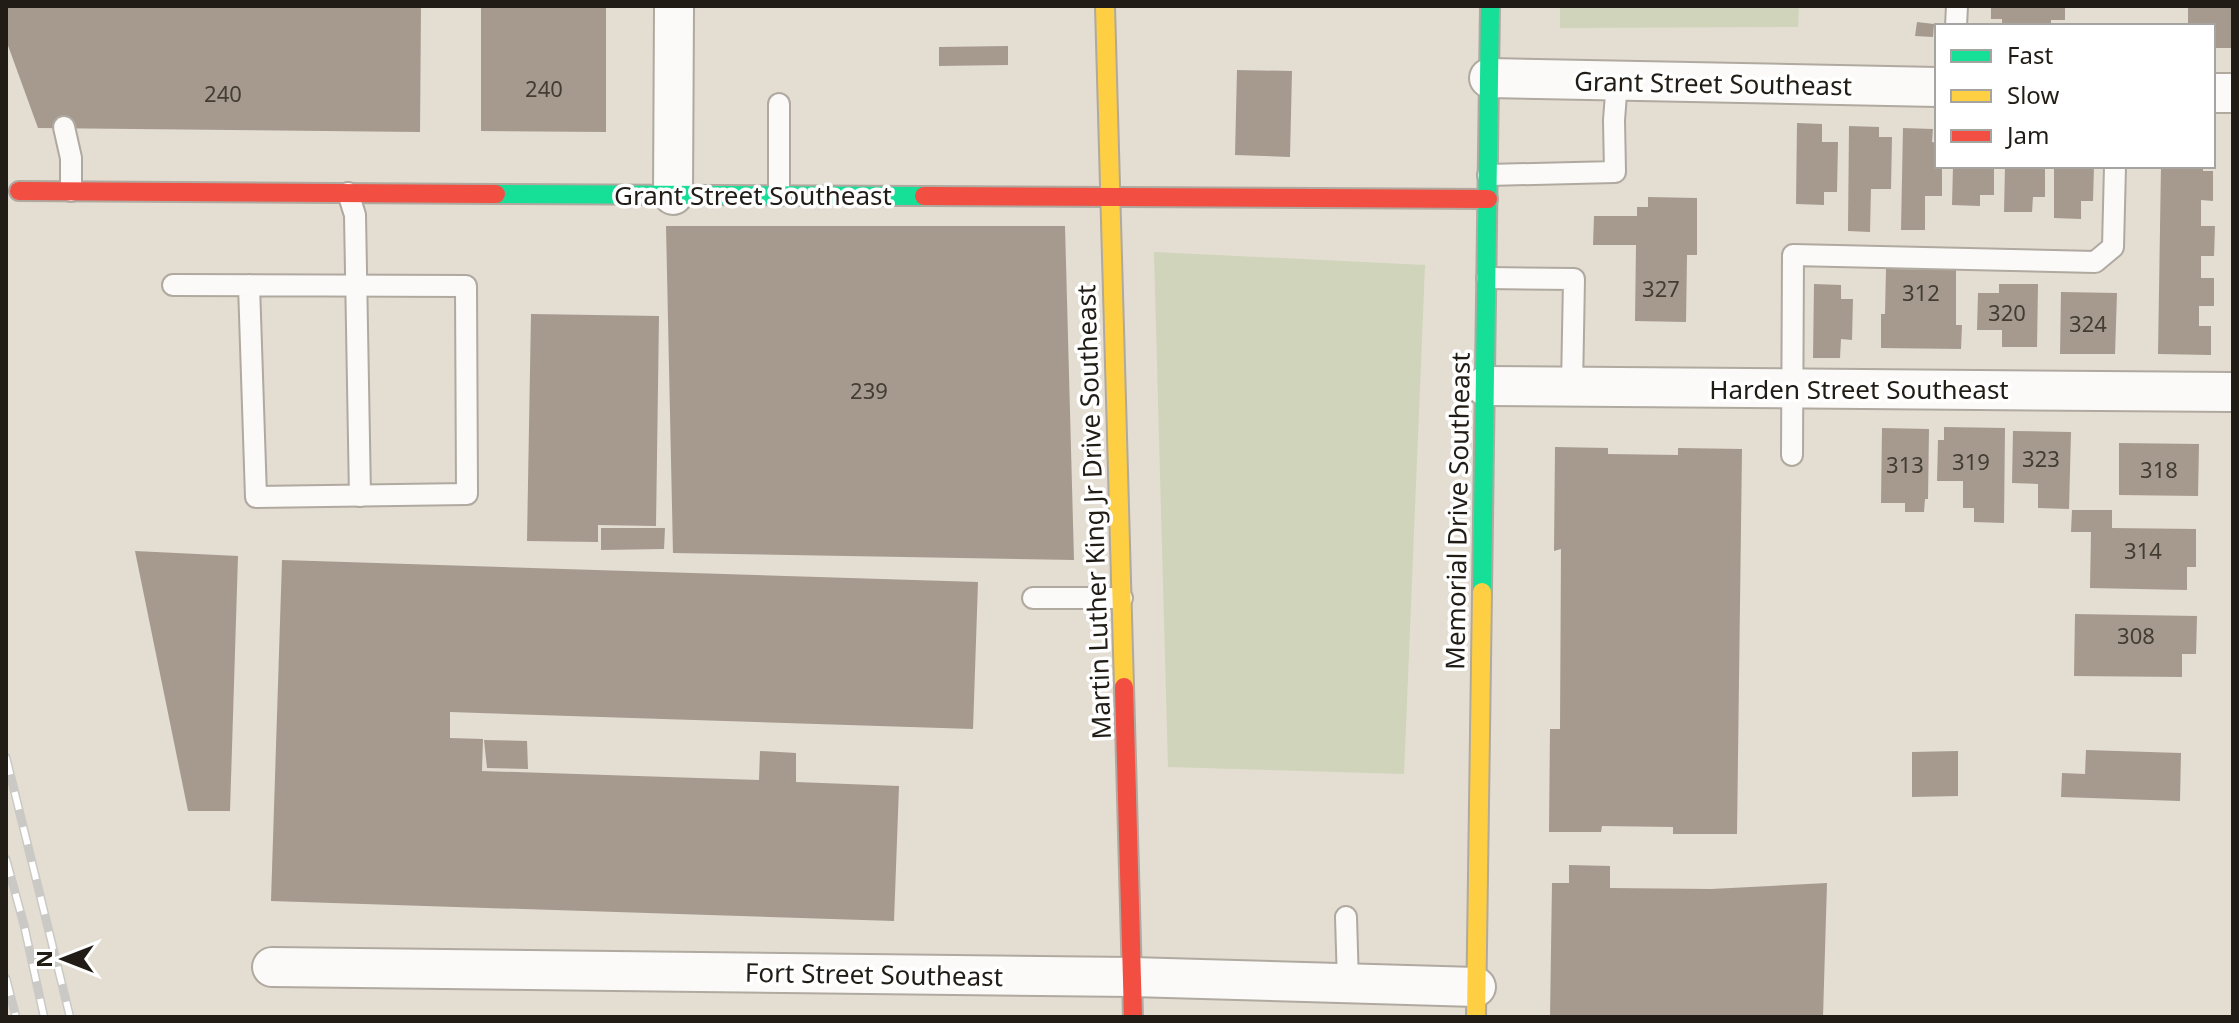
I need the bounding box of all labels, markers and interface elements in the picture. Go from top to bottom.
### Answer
legend [1935,24,2215,168]
text: Fast [2007,38,2053,71]
street label: Grant Street Southeast [1574,63,1852,103]
house number: 240 [525,73,563,103]
house number: 240 [204,78,242,108]
text: Slow [2007,78,2059,111]
text: Jam [2005,118,2049,151]
street label: Grant Street Southeast [614,177,892,213]
house number: 327 [1642,273,1680,303]
house number: 312 [1902,277,1940,307]
street label: Martin Luther King Jr Drive Southeast [1067,284,1119,740]
house number: 320 [1988,297,2026,327]
house number: 324 [2069,308,2107,338]
street label: Memorial Drive Southeast [1436,352,1478,670]
street label: Harden Street Southeast [1709,371,2009,407]
house number: 239 [850,375,888,405]
house number: 323 [2022,443,2060,473]
house number: 319 [1952,446,1990,476]
house number: 313 [1886,449,1924,479]
house number: 318 [2140,454,2178,484]
house number: 314 [2124,535,2162,565]
house number: 308 [2117,620,2155,650]
north arrow [24,919,104,999]
text: N [28,950,58,968]
street label: Fort Street Southeast [745,954,1003,994]

